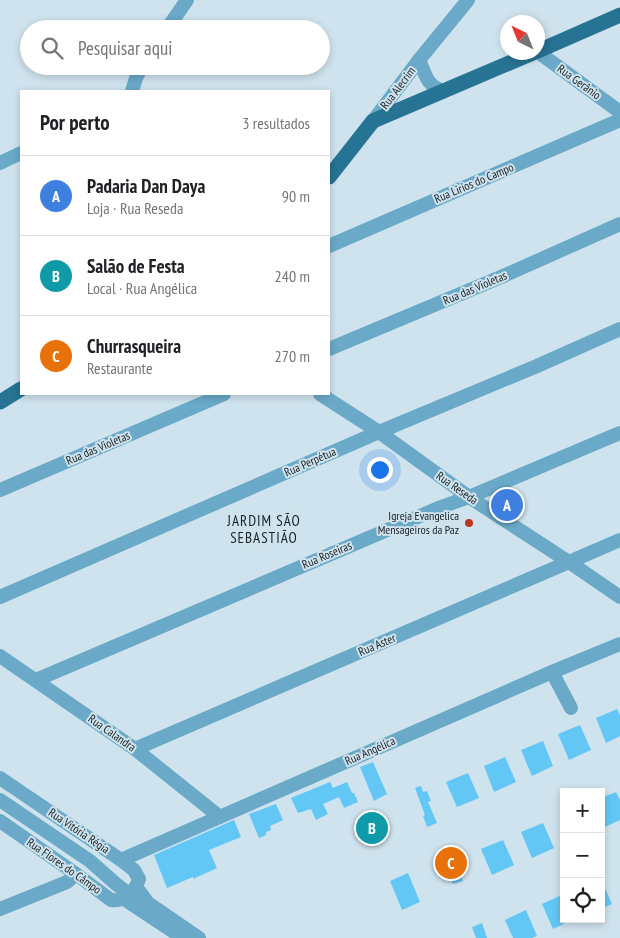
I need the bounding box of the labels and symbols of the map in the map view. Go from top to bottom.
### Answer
north arrow [500,15,545,60]
street label: Rua Gerânio [555,61,604,102]
street label: Rua Alecrim [377,63,419,112]
street label: Rua Lirios do Campo [432,159,516,206]
street label: Rua das Violetas [441,267,509,308]
street label: Rua das Violetas [64,427,132,468]
street label: Rua Perpétua [282,443,338,480]
your location [367,457,393,483]
street label: Rua Reseda [433,468,481,507]
pin: A [491,486,523,524]
place label: Igreja Evangelica Mensageiros da Paz [378,508,459,537]
district label: JARDIM SÃO SEBASTIÃO [226,511,301,547]
marker: Igreja Evangelica Mensageiros da Paz [463,517,475,529]
street label: Rua Roseiras [300,537,354,572]
street label: Rua Aster [356,630,398,659]
street label: Rua Calandra [86,711,139,755]
street label: Rua Angélica [342,733,397,768]
street label: Rua Vitória Régia [46,805,113,857]
pin: B [356,809,388,847]
street label: Rua Flores do Câmpo [24,834,104,897]
pin: C [435,844,467,882]

